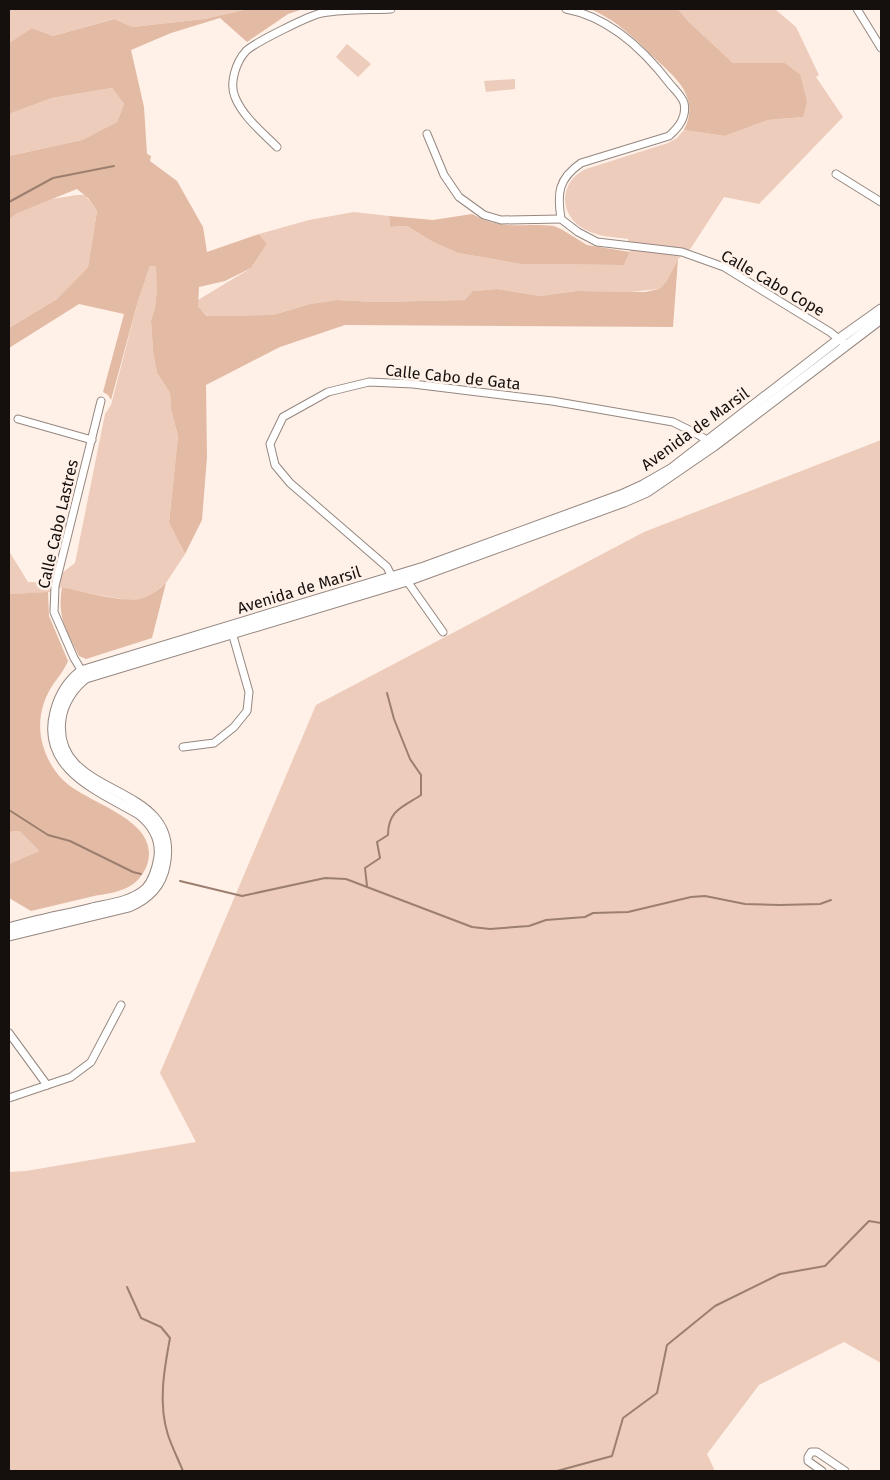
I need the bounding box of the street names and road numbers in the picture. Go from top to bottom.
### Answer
street label: Calle Cabo Cope [718,246,828,320]
street label: Calle Cabo de Gata [384,360,522,394]
street label: Avenida de Marsil [637,383,753,474]
street label: Calle Cabo Lastres [34,458,82,590]
street label: Avenida de Marsil [235,562,363,618]

